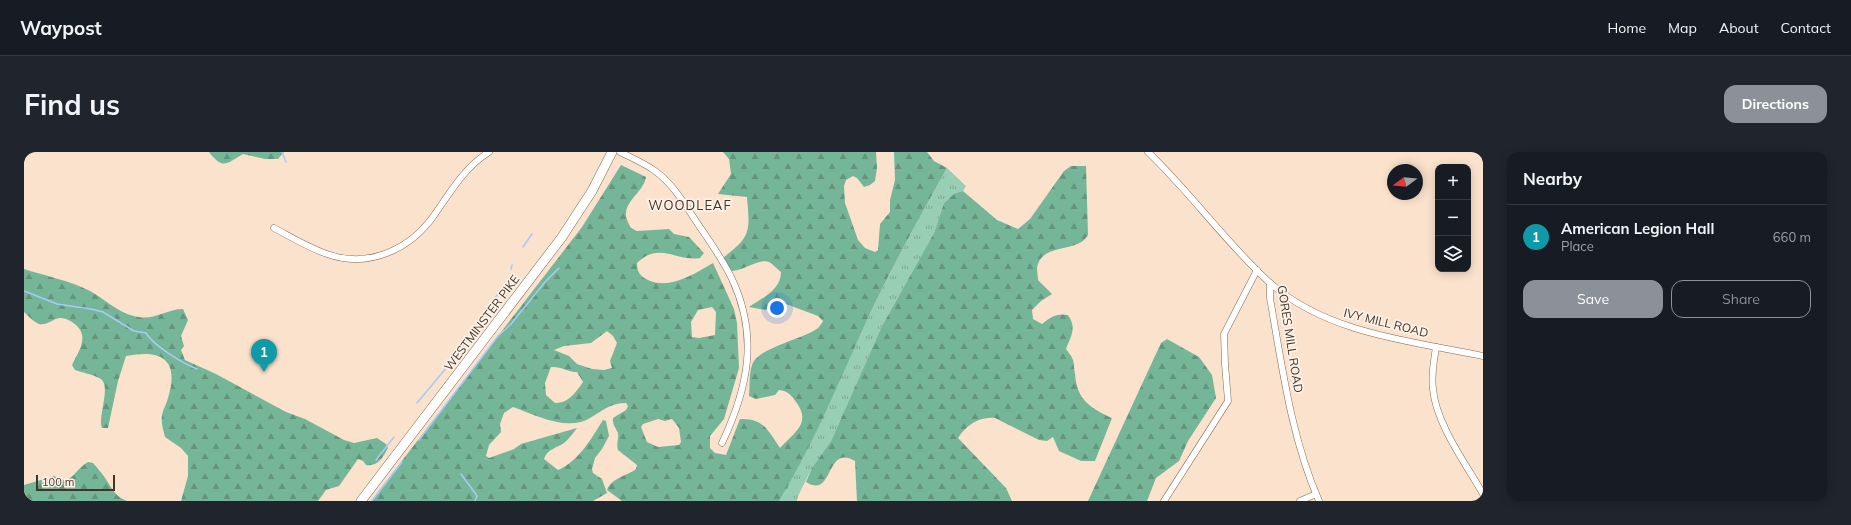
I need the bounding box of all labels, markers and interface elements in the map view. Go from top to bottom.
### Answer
text: Waypost [20,16,102,40]
text: Home [1607,19,1646,37]
text: Map [1668,19,1697,37]
text: About [1719,19,1759,37]
text: Contact [1781,19,1831,37]
button: Directions [1724,85,1827,123]
text: Find us [24,87,120,122]
north arrow [1387,164,1423,200]
map controls [1435,164,1471,272]
button: + [1435,164,1471,200]
text: Nearby [1523,168,1582,189]
district label: WOODLEAF [648,197,732,213]
button: − [1435,200,1471,236]
text: American Legion Hall [1561,219,1714,238]
text: 1 [1532,229,1540,245]
text: 660 m [1773,229,1811,245]
button: layers [1435,236,1471,272]
text: Place [1561,238,1594,254]
street label: WESTMINSTER PIKE [441,272,522,373]
button: Save [1523,280,1663,318]
button: Share [1671,280,1811,318]
street label: GORES MILL ROAD [1275,284,1306,394]
your location [767,298,787,318]
street label: IVY MILL ROAD [1342,305,1430,340]
pin: 1 [251,339,277,372]
scale bar [36,473,115,492]
text: 100 m [42,475,74,489]

